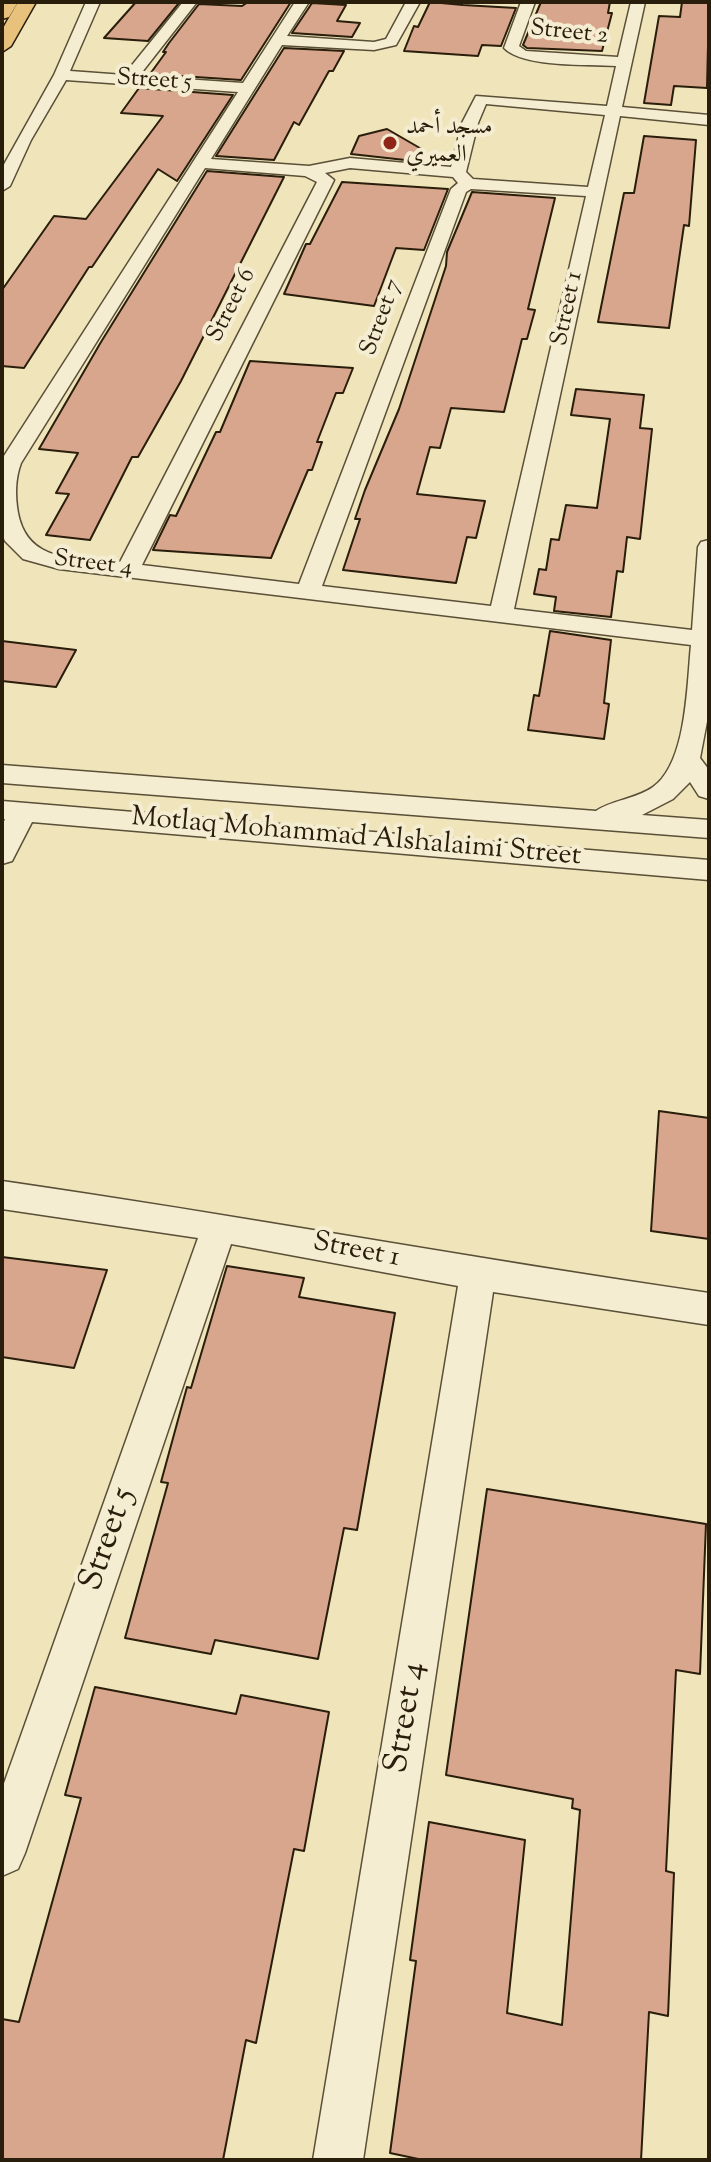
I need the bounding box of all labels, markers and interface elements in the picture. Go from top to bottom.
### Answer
street label: Street 2 [529,16,609,52]
street label: Street 5 [115,65,193,99]
place label: مسجد أحمد العميري [406,115,493,171]
marker: مسجد أحمد العميري [381,134,399,152]
street label: Street 6 [202,264,264,348]
street label: Street 1 [547,269,591,349]
street label: Street 7 [356,276,410,360]
street label: Street 4 [52,546,134,584]
street label: Motlaq Mohammad Alshalaimi Street [130,803,582,875]
street label: Street 1 [310,1227,402,1277]
street label: Street 5 [73,1483,147,1597]
street label: Street 4 [379,1659,437,1777]

